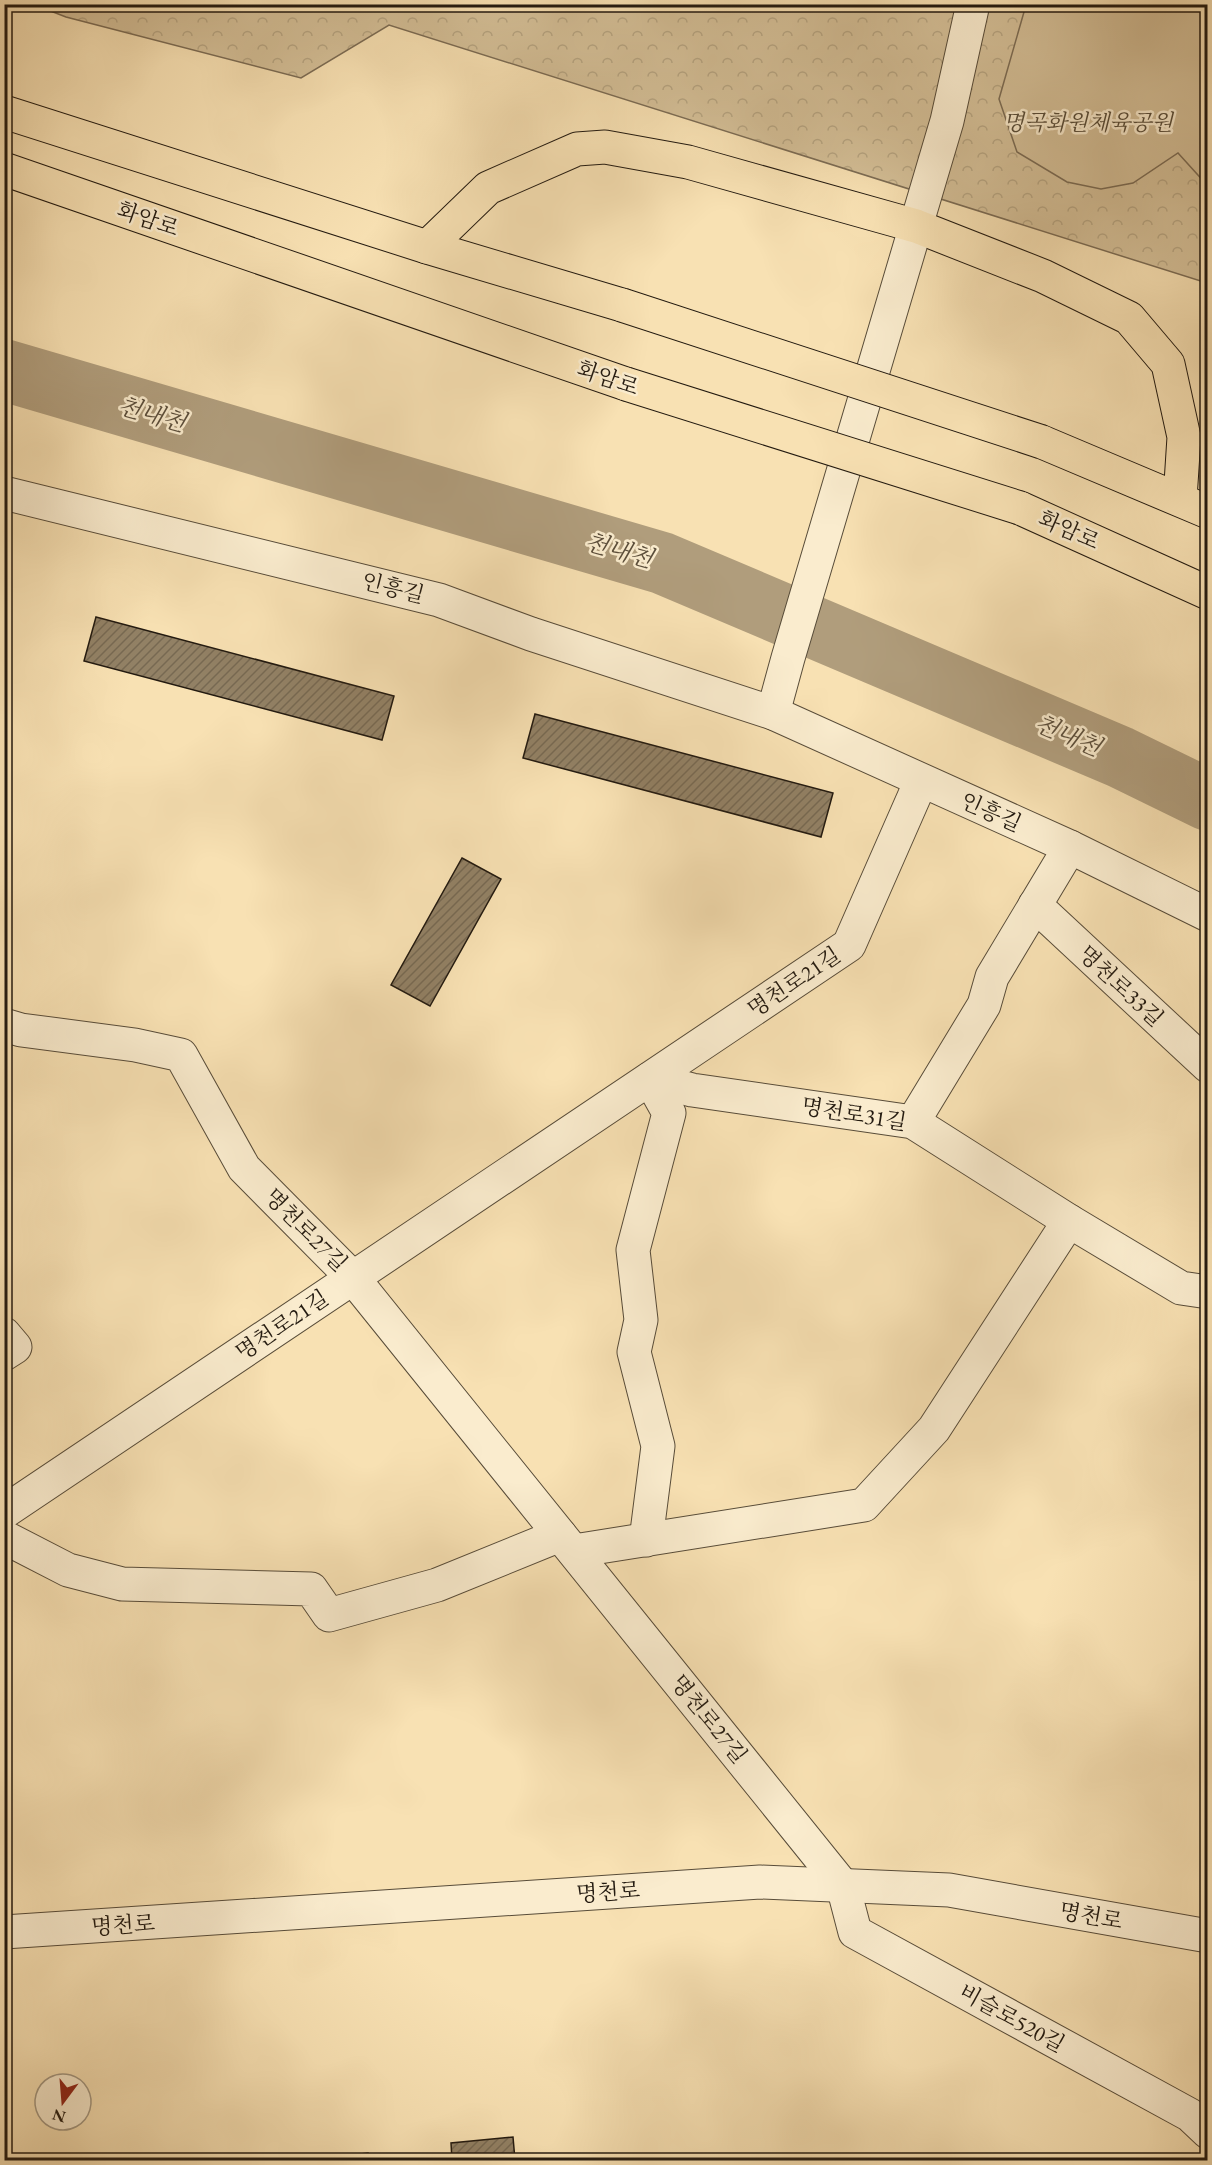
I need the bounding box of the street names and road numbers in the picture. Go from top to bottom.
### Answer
street label: 화암로 [113,195,183,243]
street label: 화암로 [573,354,643,402]
street label: 화암로 [1034,504,1104,556]
street label: 인흥길 [359,566,427,610]
street label: 인흥길 [956,786,1026,838]
street label: 명천로33길 [1072,939,1170,1033]
street label: 명천로21길 [742,940,846,1024]
street label: 명천로31길 [799,1091,909,1137]
street label: 명천로27길 [258,1182,354,1278]
street label: 명천로21길 [230,1283,334,1367]
street label: 명천로27길 [664,1669,754,1769]
street label: 명천로 [575,1875,641,1909]
street label: 명천로 [1057,1896,1125,1936]
street label: 명천로 [90,1908,156,1942]
street label: 비슬로520길 [954,1977,1070,2059]

